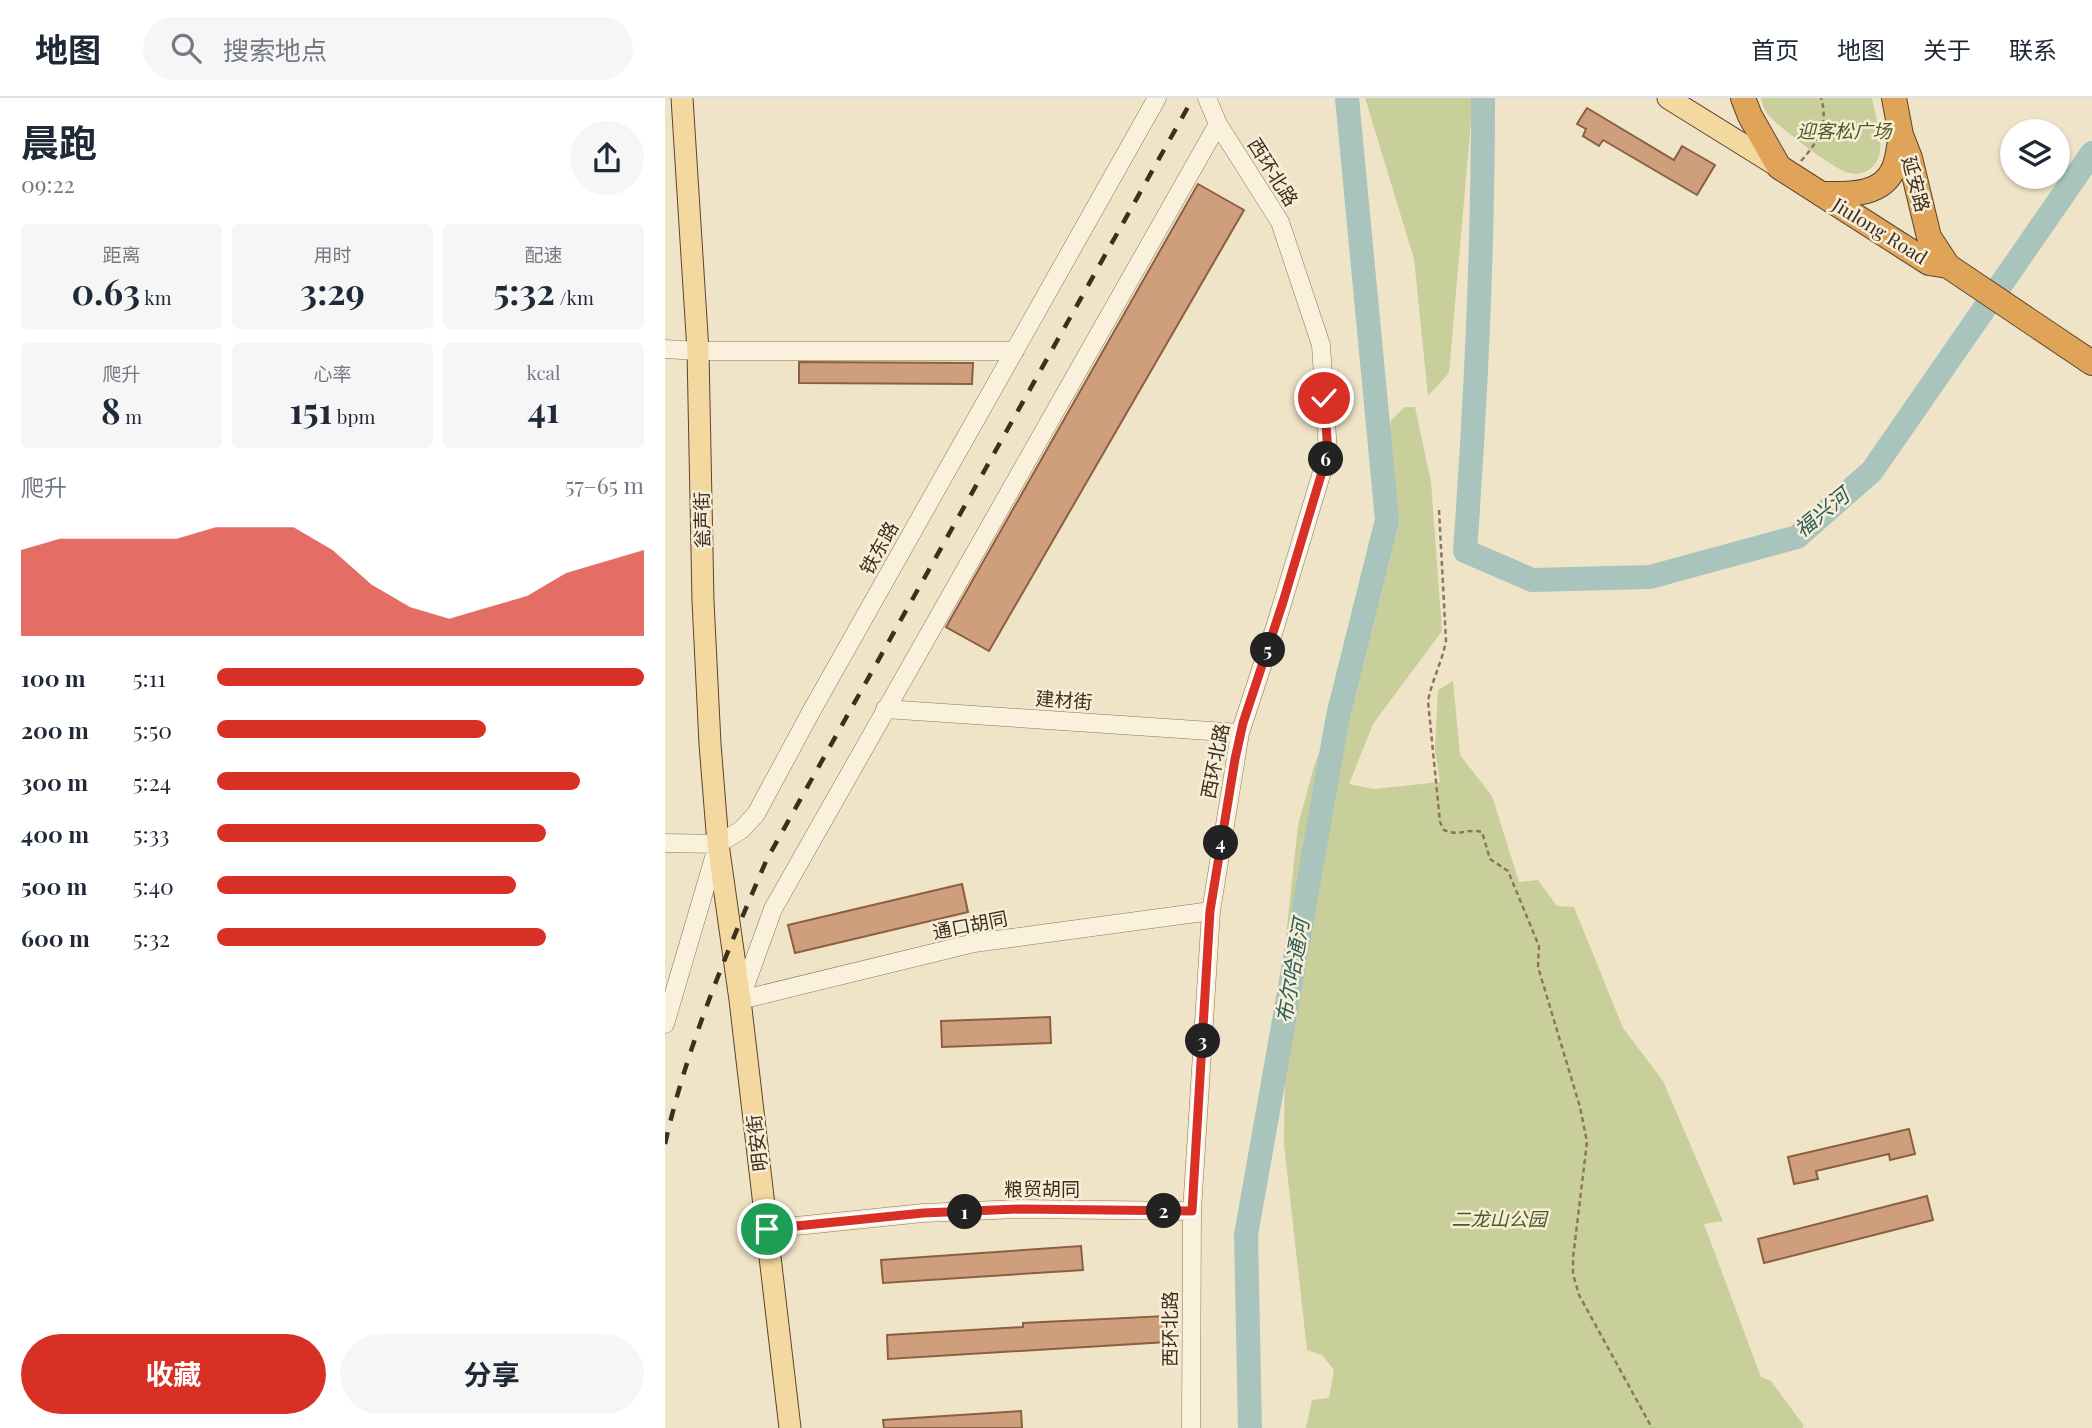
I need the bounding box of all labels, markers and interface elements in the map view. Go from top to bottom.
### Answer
search box [143,17,633,80]
text: 地图 [35,26,101,70]
icon: search [167,29,205,67]
text: 搜索地点 [223,32,327,67]
text: 首页 [1751,33,1799,65]
text: 地图 [1837,33,1885,65]
text: 关于 [1923,33,1971,65]
text: 联系 [2009,33,2057,65]
text: 晨跑 [21,116,97,167]
park label: 迎客松广场 [1796,117,1893,143]
map controls [2000,119,2070,189]
button: layers [2000,119,2070,189]
button: share [570,121,644,195]
street label: 西环北路 [1243,132,1305,211]
street label: 延安路 [1897,153,1937,215]
text: 09:22 [21,168,75,199]
street label: Jiulong Road [1827,190,1933,270]
text: 距离 [102,241,141,267]
text: 用时 [313,241,352,267]
text: 配速 [524,241,563,267]
text: 0.63 [71,267,140,314]
text: 3:29 [300,267,365,314]
text: 5:32 [493,267,555,314]
text: km [140,284,172,310]
text: /km [555,284,594,310]
text: kcal [526,359,561,385]
text: 爬升 [102,360,141,386]
text: 心率 [313,360,352,386]
pin [1294,368,1354,428]
icon: check [1305,379,1343,417]
text: 41 [528,385,559,432]
text: 8 [101,386,121,433]
text: 151 [290,386,332,433]
text: m [121,403,142,429]
text: bpm [332,403,375,429]
pin: 6 [1309,442,1343,476]
text: 6 [1320,445,1331,471]
text: 57–65 m [565,469,644,500]
text: 爬升 [21,471,67,502]
water label: 福兴河 [1787,478,1857,542]
street label: 瓮声街 [688,491,714,549]
street label: 铁东路 [853,516,903,579]
pin: 5 [1251,632,1285,668]
text: 5 [1263,636,1272,662]
text: 100 m [21,662,86,693]
text: 5:11 [133,662,166,693]
street label: 建材街 [1035,684,1093,714]
text: 200 m [21,714,89,745]
text: 5:50 [133,714,172,745]
street label: 西环北路 [1194,721,1234,801]
text: 300 m [21,766,88,797]
text: 5:24 [133,766,171,797]
text: 400 m [21,818,89,849]
text: 5:33 [133,818,169,849]
pin: 4 [1203,826,1239,860]
text: 4 [1215,829,1226,855]
text: 500 m [21,870,87,901]
text: 5:40 [133,870,174,901]
street label: 通口胡同 [930,904,1010,944]
water label: 布尔哈通河 [1268,913,1315,1025]
text: 600 m [21,922,90,953]
text: 5:32 [133,922,170,953]
pin: 3 [1185,1024,1221,1058]
text: 3 [1198,1027,1207,1053]
street label: 明安街 [740,1113,772,1173]
street label: 粮贸胡同 [1004,1175,1080,1201]
pin: 1 [947,1194,983,1230]
pin: 2 [1147,1194,1181,1228]
text: 2 [1159,1197,1168,1223]
text: 1 [961,1198,968,1224]
pin [737,1199,797,1259]
park label: 二龙山公园 [1451,1205,1549,1231]
icon: arrive [748,1210,786,1248]
street label: 西环北路 [1156,1291,1182,1367]
button: 收藏 [21,1334,326,1414]
button: 分享 [340,1334,644,1414]

